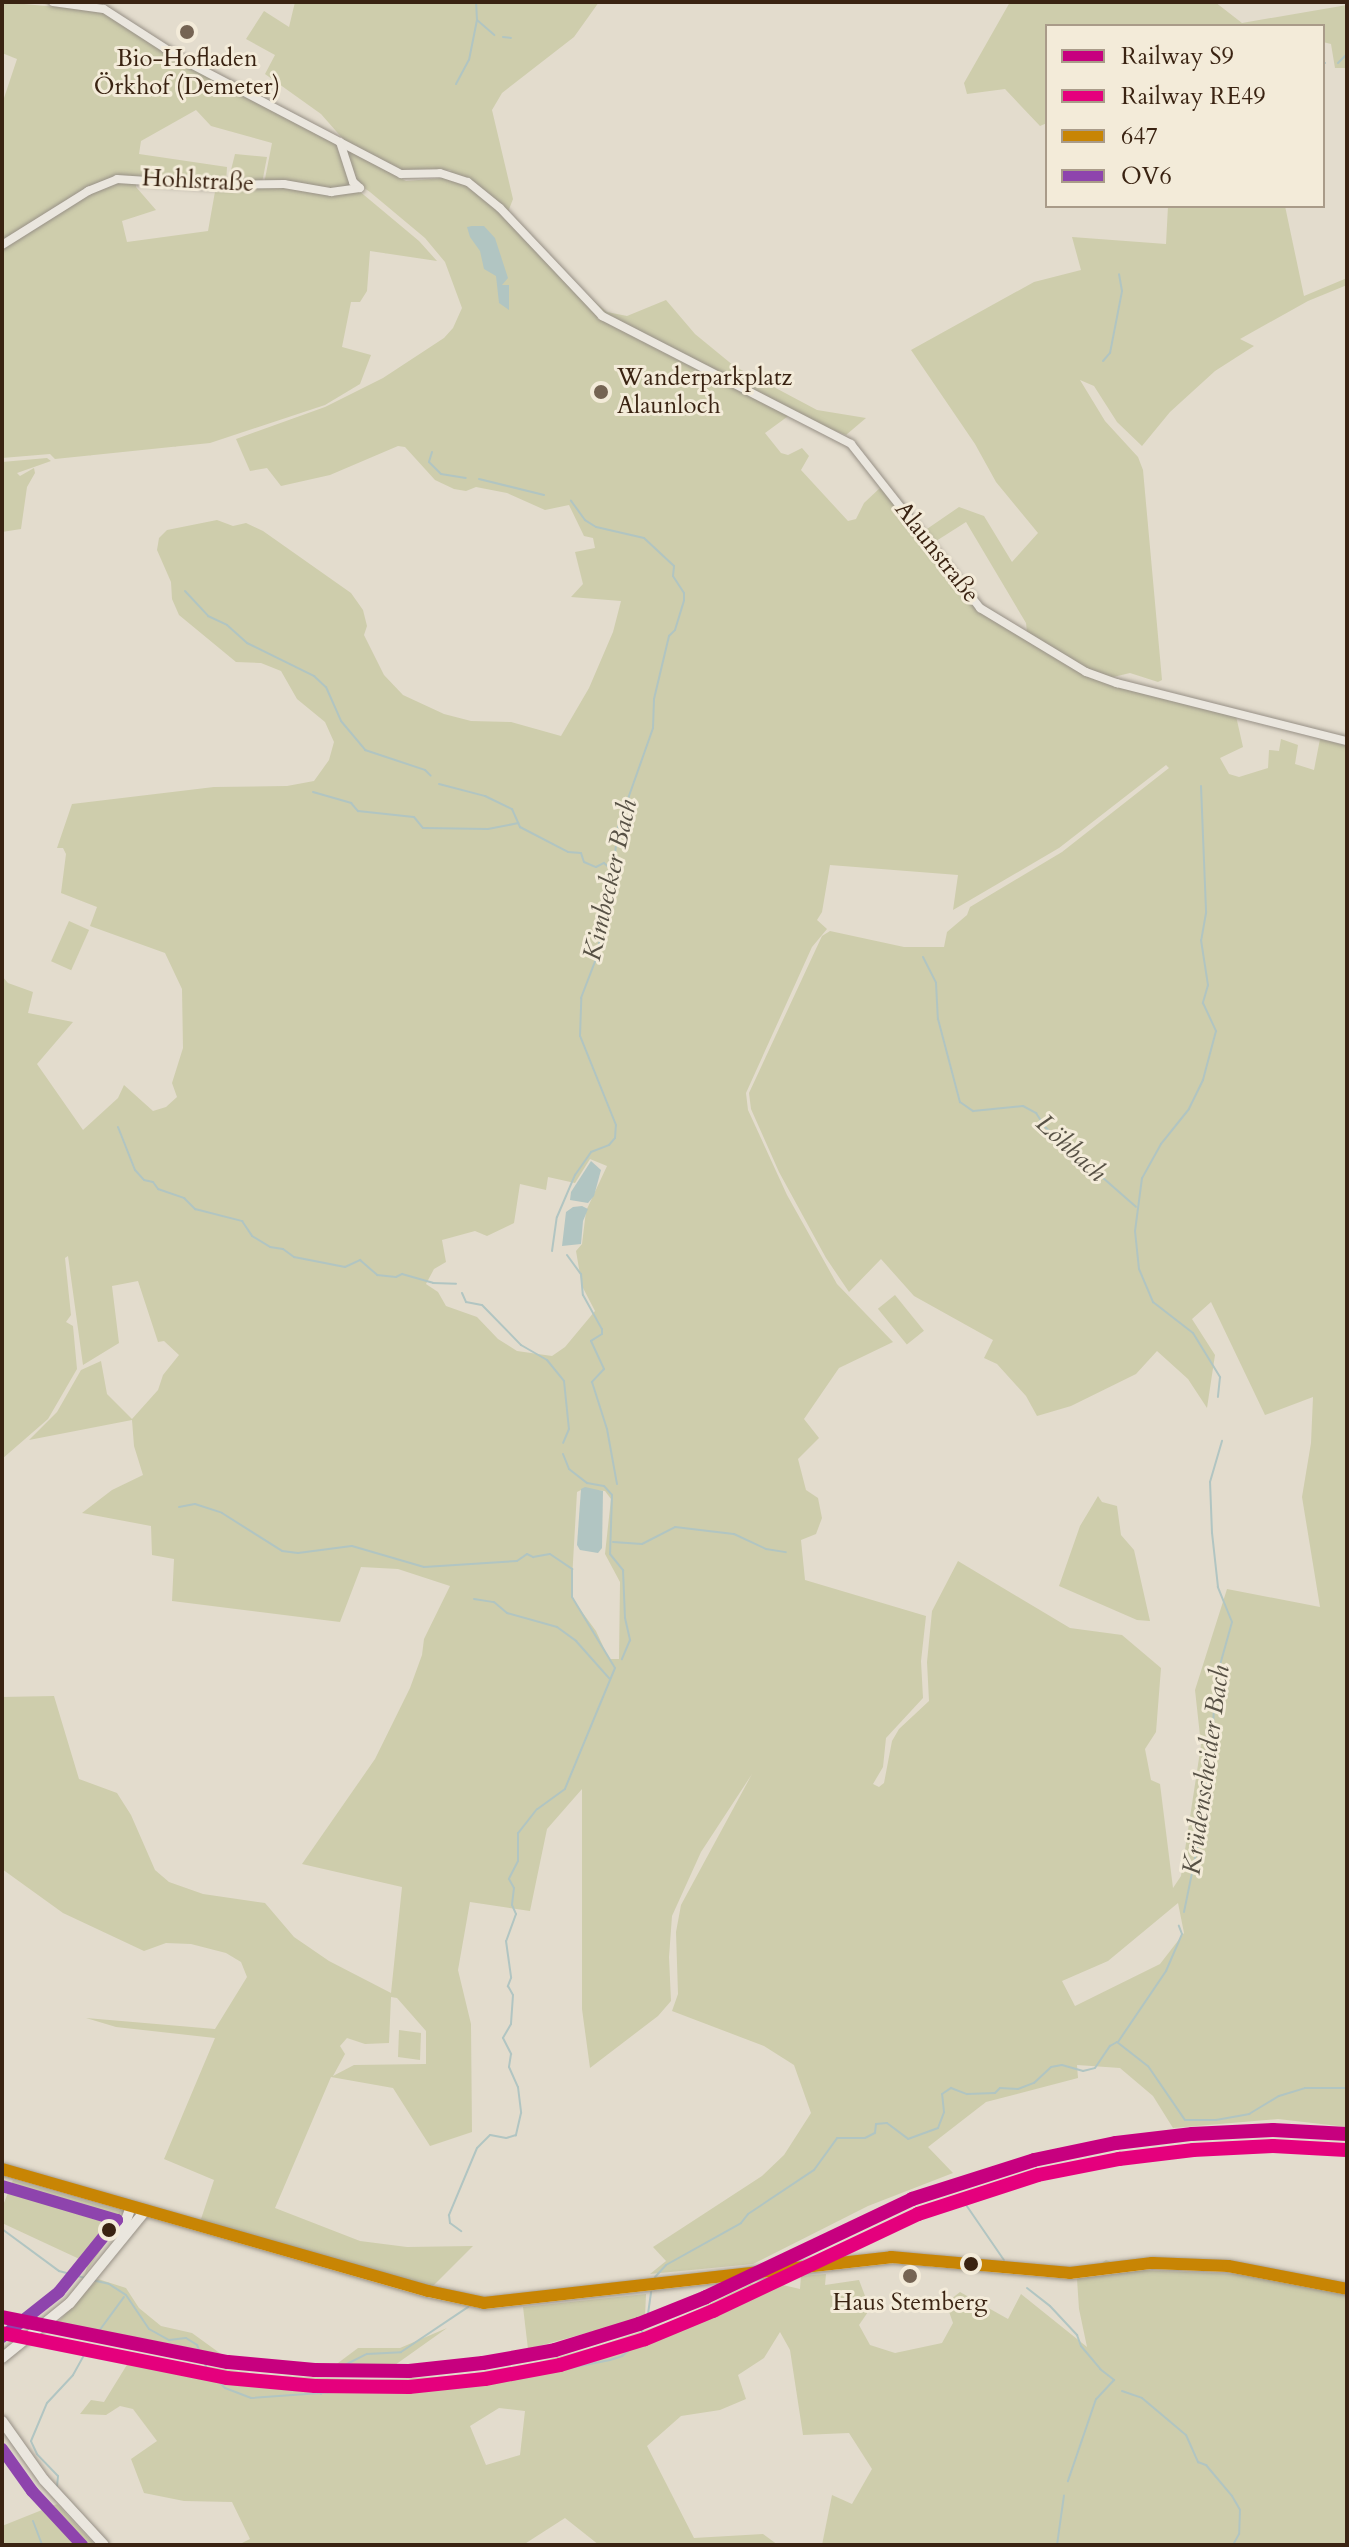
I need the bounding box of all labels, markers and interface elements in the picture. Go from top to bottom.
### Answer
marker: Bio-Hofladen Örkhof (Demeter) [178,23,196,41]
legend [1045,24,1325,208]
text: Railway S9 [1121,40,1234,73]
place label: Bio-Hofladen Örkhof (Demeter) [94,45,280,101]
text: Railway RE49 [1121,80,1266,113]
text: 647 [1121,120,1158,153]
text: OV6 [1121,160,1172,193]
street label: Hohlstraße [141,164,255,198]
place label: Wanderparkplatz Alaunloch [617,364,792,420]
marker: Wanderparkplatz Alaunloch [592,383,610,401]
street label: Alaunstraße [889,496,985,608]
water label: Kimbecker Bach [576,796,644,964]
water label: Löhbach [1029,1108,1113,1188]
water label: Krüdenscheider Bach [1176,1663,1236,1877]
unlabelled marker [101,2222,117,2238]
unlabelled marker [963,2256,979,2272]
marker: Haus Stemberg [901,2267,919,2285]
place label: Haus Stemberg [833,2289,987,2317]

